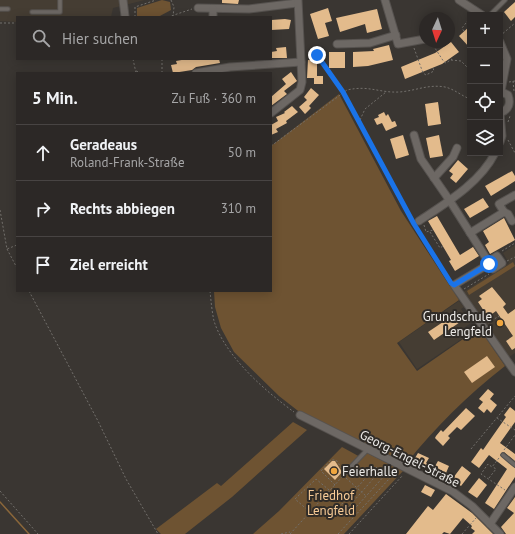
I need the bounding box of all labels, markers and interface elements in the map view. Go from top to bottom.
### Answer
north arrow [419,12,455,48]
map controls [467,12,503,156]
button: + [467,12,503,48]
search box [16,16,272,60]
icon: search [30,27,52,49]
text: Hier suchen [62,29,138,48]
route end [308,46,326,64]
button: − [467,48,503,84]
button: locate [467,84,503,120]
text: 5 Min. [32,87,78,109]
text: Zu Fuß · 360 m [172,90,256,107]
button: layers [467,120,503,156]
text: Geradeaus [70,135,137,154]
icon: ahead [32,142,54,164]
text: 50 m [228,144,256,161]
text: Roland-Frank-Straße [70,154,185,171]
icon: right [32,198,54,220]
text: Rechts abbiegen [70,199,175,218]
text: 310 m [221,200,256,217]
icon: arrive [32,254,54,276]
text: Ziel erreicht [70,255,148,274]
route start [480,255,498,273]
place label: Grundschule Lengfeld [423,308,492,340]
marker: Grundschule Lengfeld [495,318,505,328]
street label: Georg-Engel-Straße [357,426,463,491]
place label: Feierhalle [342,463,398,480]
marker: Feierhalle [329,466,339,476]
park label: Friedhof Lengfeld [307,487,355,519]

